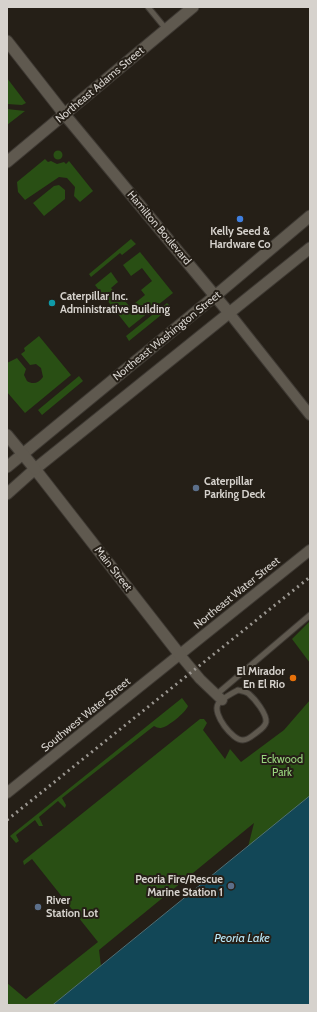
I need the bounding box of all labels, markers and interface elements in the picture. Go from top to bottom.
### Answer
street label: Northeast Adams Street [53,44,147,126]
street label: Hamilton Boulevard [124,188,194,268]
marker: Kelly Seed & Hardware Co [235,214,245,224]
place label: Kelly Seed & Hardware Co [209,225,271,251]
street label: Northeast Washington Street [110,288,224,384]
place label: Caterpillar Inc. Administrative Building [60,290,170,316]
marker: Caterpillar Inc. Administrative Building [47,298,57,308]
place label: Caterpillar Parking Deck [204,475,265,501]
marker: Caterpillar Parking Deck [191,483,201,493]
street label: Main Street [91,544,135,594]
street label: Northeast Water Street [191,554,283,632]
place label: El Mirador En El Rio [236,665,285,691]
marker: El Mirador En El Rio [288,673,298,683]
street label: Southwest Water Street [39,675,133,755]
park label: Eckwood Park [261,753,303,779]
place label: Peoria Fire/Rescue Marine Station 1 [135,873,223,899]
marker: Peoria Fire/Rescue Marine Station 1 [226,881,236,891]
place label: River Station Lot [46,894,98,920]
marker: River Station Lot [33,902,43,912]
water label: Peoria Lake [214,931,270,945]

